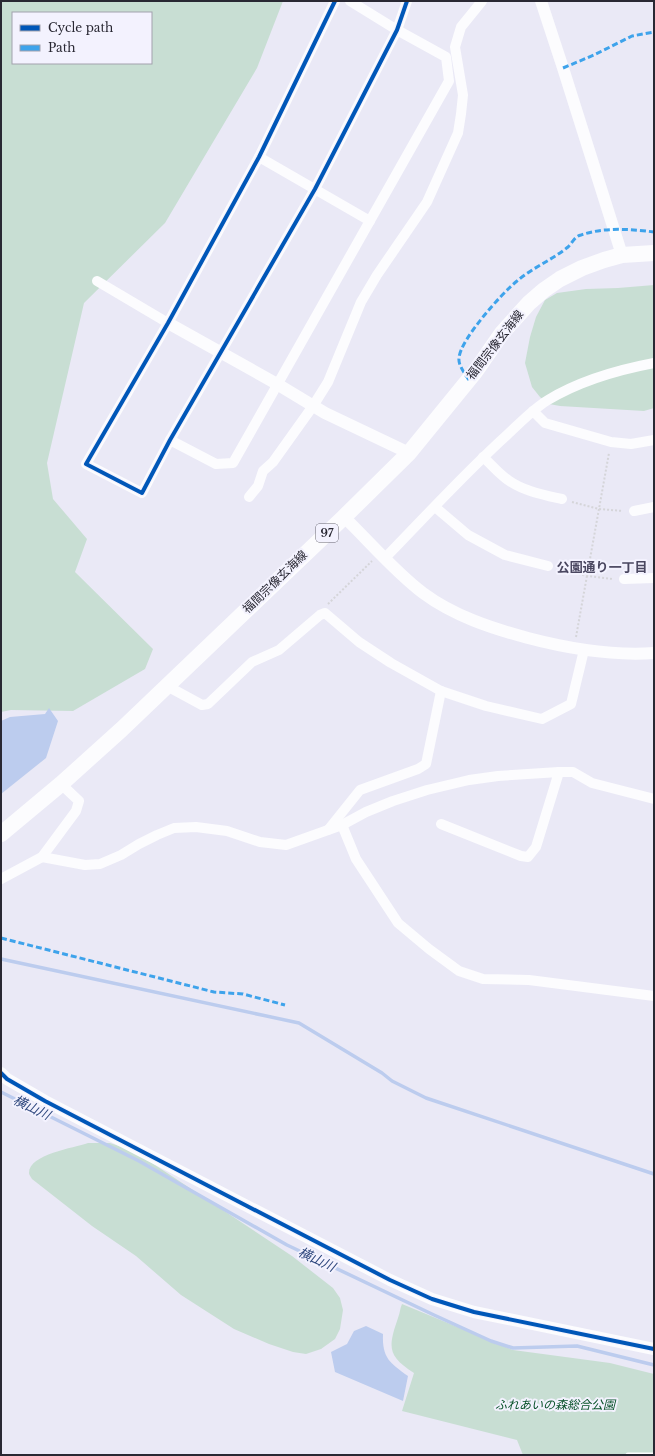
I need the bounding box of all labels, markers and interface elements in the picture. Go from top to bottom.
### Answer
legend [12,12,152,64]
text: Cycle path [48,20,113,35]
text: Path [48,40,76,55]
street label: 福間宗像玄海線 [463,307,526,382]
road number: 97 [316,524,338,542]
street label: 福間宗像玄海線 [239,547,310,616]
district label: 公園通り一丁目 [556,559,648,576]
water label: 横山川 [11,1091,55,1125]
water label: 横山川 [296,1244,340,1276]
park label: ふれあいの森総合公園 [495,1397,617,1412]

